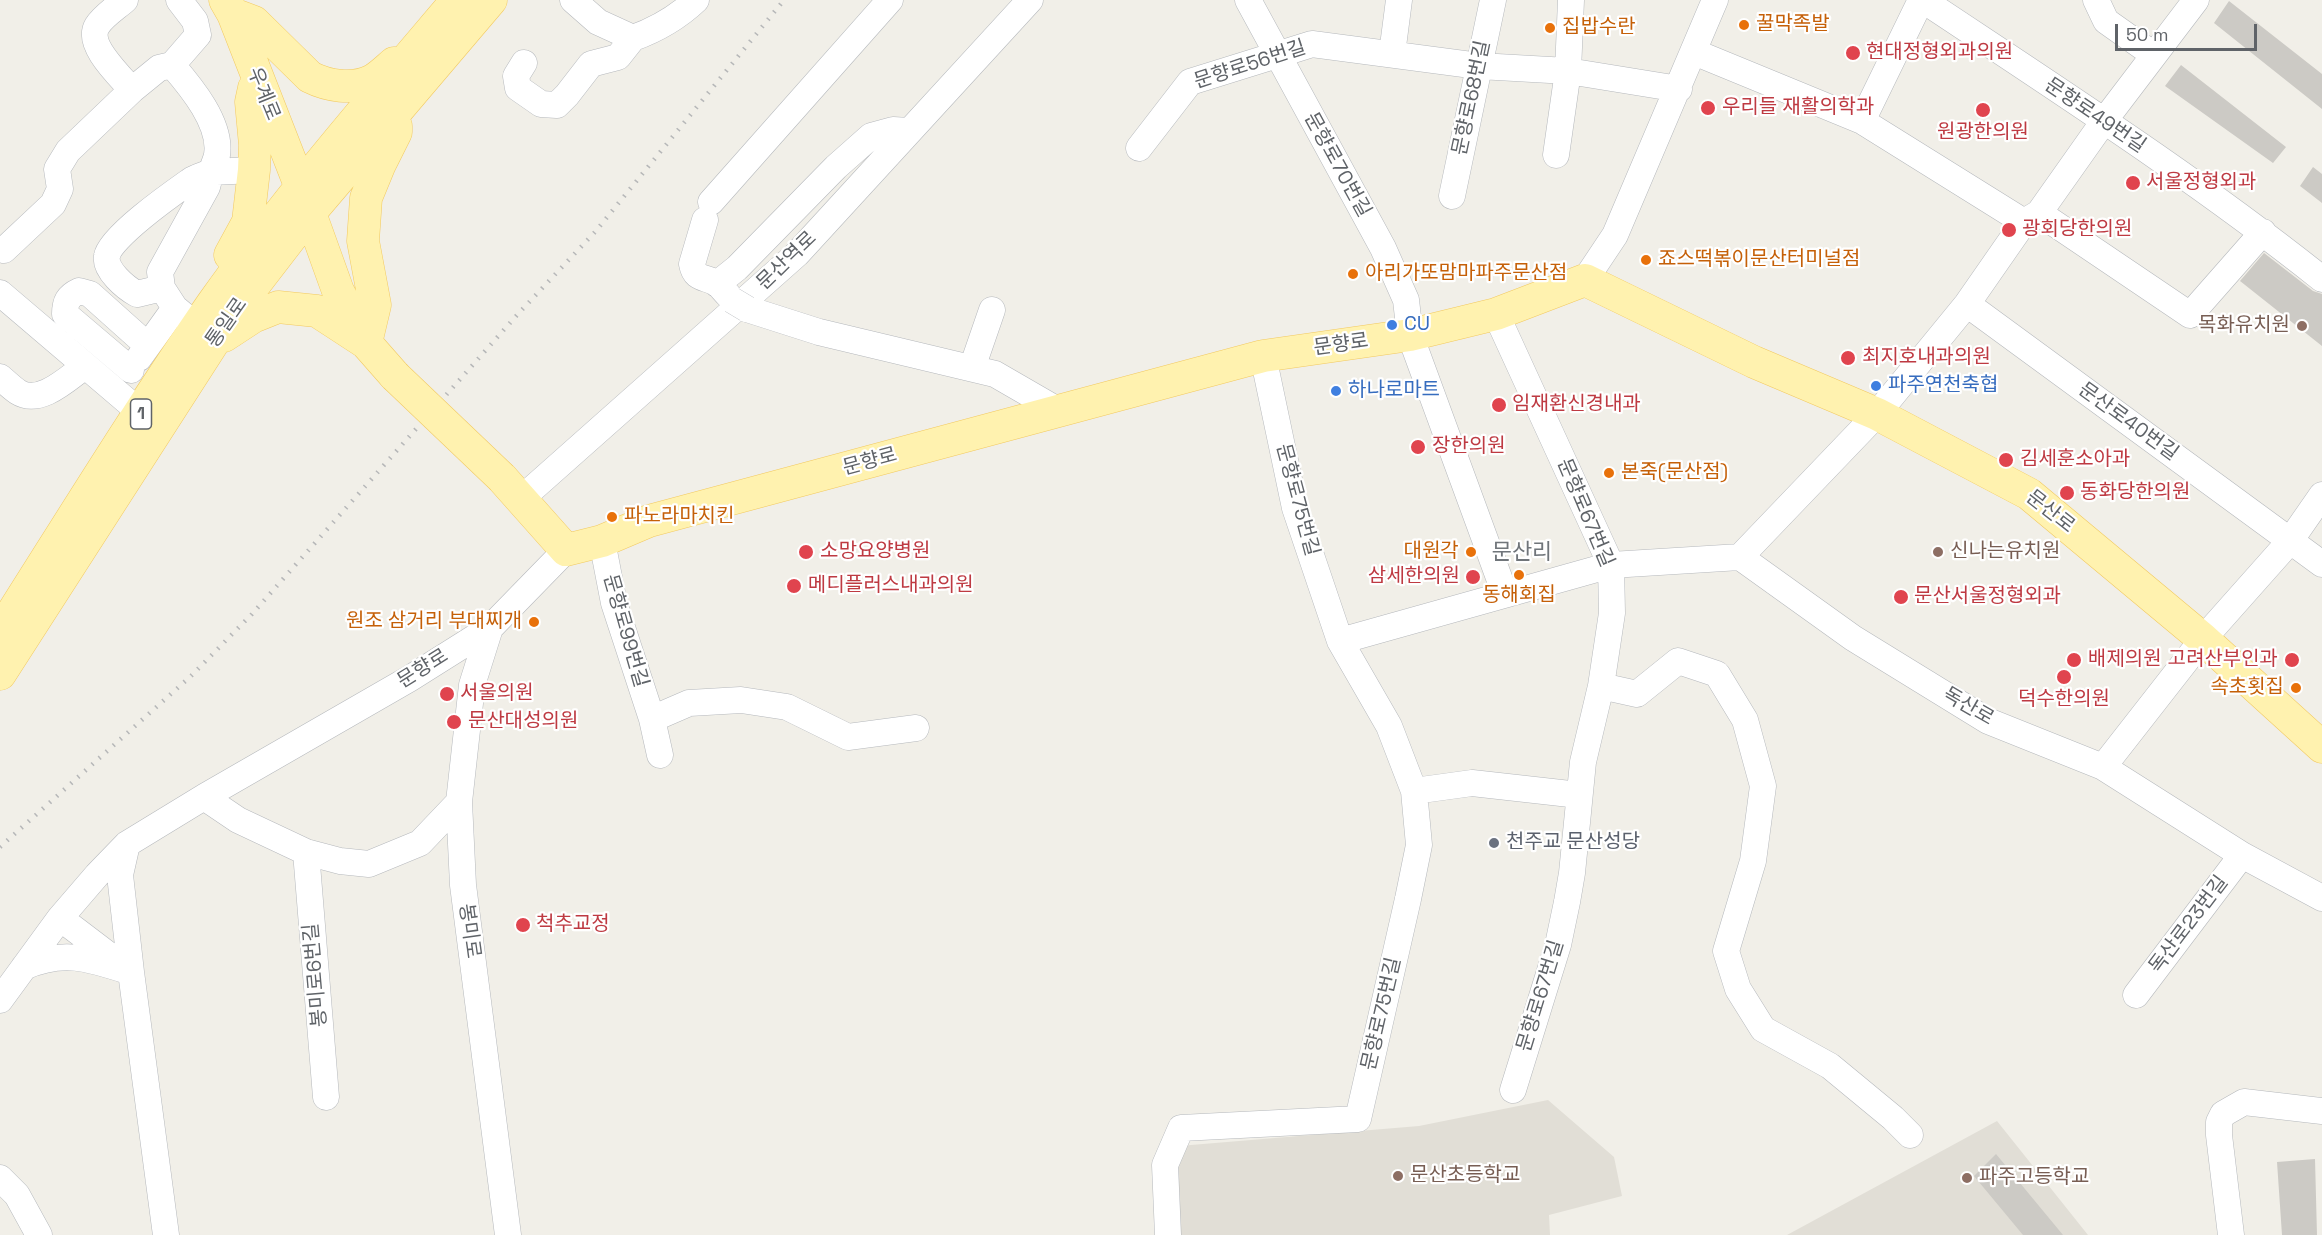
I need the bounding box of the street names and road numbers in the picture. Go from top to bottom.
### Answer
street label: 문향로56번길 [1191,36,1309,94]
street label: 문향로68번길 [1448,38,1496,158]
street label: 우계로 [242,64,284,124]
street label: 문향로49번길 [2040,73,2150,159]
street label: 문향로70번길 [1298,108,1376,222]
street label: 문산역로 [752,227,822,295]
street label: 통일로 [201,294,253,352]
street label: 문향로 [1312,329,1370,361]
street label: 문산로40번길 [2073,378,2183,466]
road number: 1 [130,399,152,429]
street label: 문향로75번길 [1270,441,1324,559]
street label: 문향로 [840,443,900,481]
street label: 문향로67번길 [1551,455,1619,571]
street label: 문산로 [2021,486,2079,538]
street label: 문향로99번길 [597,572,653,690]
street label: 문향로 [393,644,453,694]
street label: 독산로 [1938,683,1998,731]
street label: 독산로23번길 [2144,871,2234,979]
street label: 봉미로 [453,902,485,960]
street label: 봉미로6번길 [300,922,332,1028]
street label: 문향로67번길 [1513,937,1569,1055]
street label: 문향로75번길 [1357,955,1407,1073]

